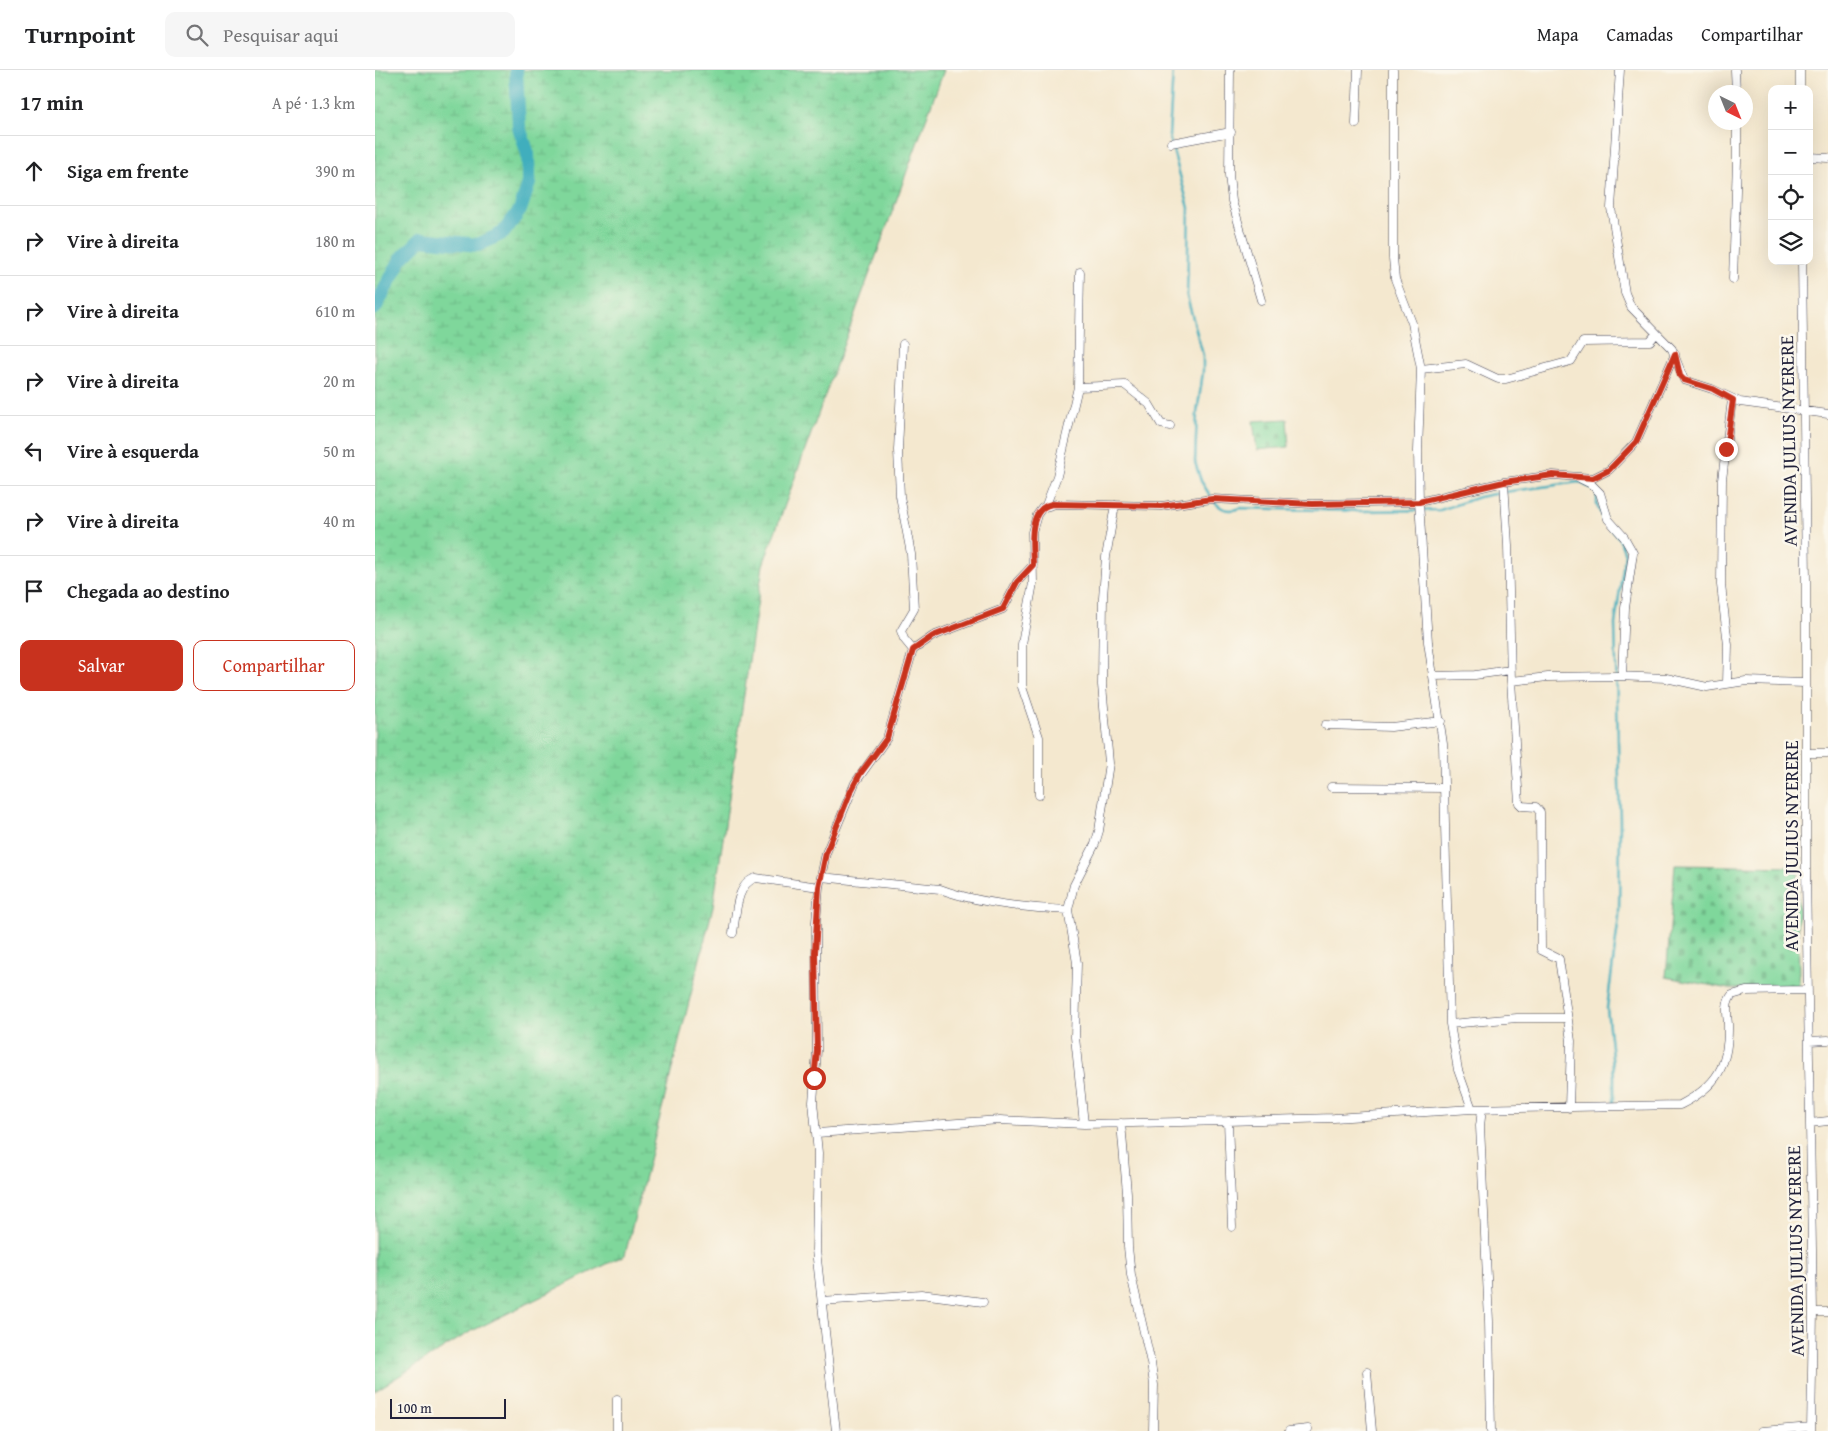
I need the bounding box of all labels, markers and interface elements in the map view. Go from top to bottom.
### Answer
search box [165,12,515,57]
text: Turnpoint [25,17,135,52]
icon: search [183,21,211,49]
text: Pesquisar aqui [223,21,339,49]
text: Mapa [1537,21,1578,48]
text: Camadas [1606,21,1673,48]
text: Compartilhar [1701,21,1803,48]
north arrow [1708,85,1753,130]
map controls [1768,85,1813,265]
button: + [1768,85,1813,130]
text: 17 min [20,87,83,118]
text: A pé · 1.3 km [272,91,355,115]
button: − [1768,130,1813,175]
icon: ahead [20,157,48,185]
text: Siga em frente [67,157,189,185]
text: 390 m [315,159,355,183]
button: locate [1768,175,1813,220]
button: layers [1768,220,1813,265]
icon: right [20,227,48,255]
text: Vire à direita [67,227,179,255]
text: 180 m [315,229,355,253]
icon: right [20,297,48,325]
text: Vire à direita [67,297,179,325]
text: 610 m [315,299,355,323]
street label: AVENIDA JULIUS NYERERE [1772,335,1804,547]
icon: right [20,367,48,395]
text: Vire à direita [67,367,179,395]
text: 20 m [323,369,355,393]
icon: left [20,437,48,465]
text: Vire à esquerda [67,437,199,465]
route end [1715,438,1738,461]
text: 50 m [323,439,355,463]
icon: right [20,507,48,535]
text: Vire à direita [67,507,179,535]
text: 40 m [323,509,355,533]
icon: arrive [20,577,48,605]
text: Chegada ao destino [67,577,230,605]
button: Salvar [20,640,183,691]
button: Compartilhar [193,640,355,691]
street label: AVENIDA JULIUS NYERERE [1777,740,1805,952]
route start [803,1067,826,1090]
street label: AVENIDA JULIUS NYERERE [1779,1145,1811,1357]
scale bar [390,1396,506,1419]
text: 100 m [397,1398,432,1418]

